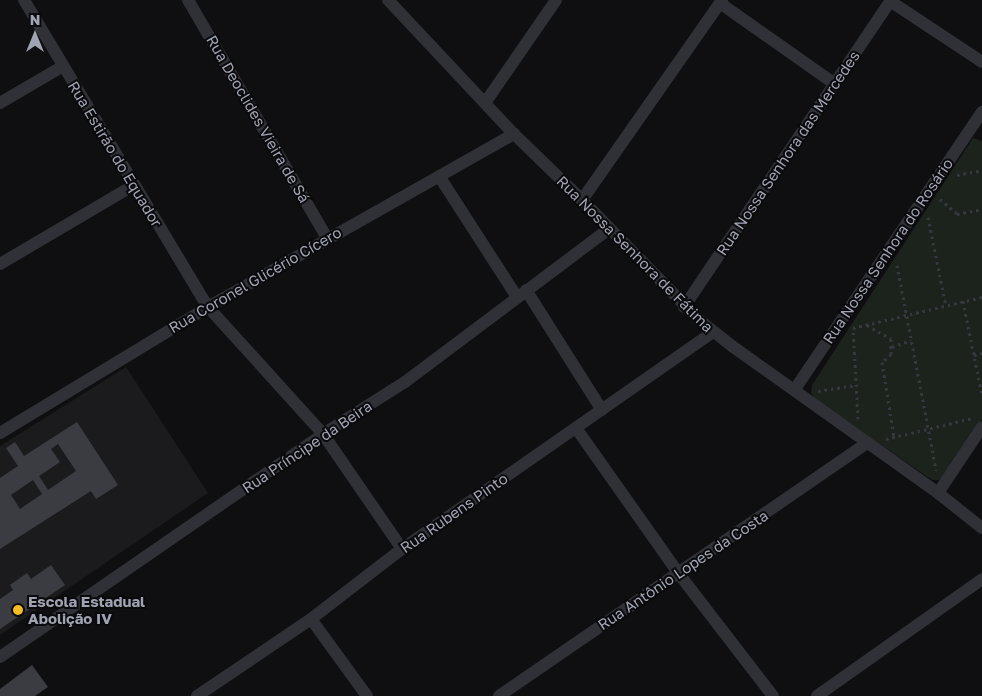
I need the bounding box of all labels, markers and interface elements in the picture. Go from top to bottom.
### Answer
north arrow [10,10,60,60]
text: N [30,11,40,28]
street label: Rua Deoclides Vieira de Sá [203,32,313,206]
street label: Rua Nossa Senhora das Mercedes [713,47,863,259]
street label: Rua Estirão do Equador [64,78,166,230]
street label: Rua Nossa Senhora do Rosário [819,155,957,347]
street label: Rua Nossa Senhora de Fátima [553,172,717,336]
street label: Rua Coronel Glicério Cícero [166,223,344,337]
street label: Rua Príncipe da Beira [239,397,375,497]
street label: Rua Rubens Pinto [397,469,511,557]
street label: Rua Antônio Lopes da Costa [594,506,772,634]
place label: Escola Estadual Abolição IV [28,592,145,627]
marker: Escola Estadual Abolição IV [12,604,24,616]

